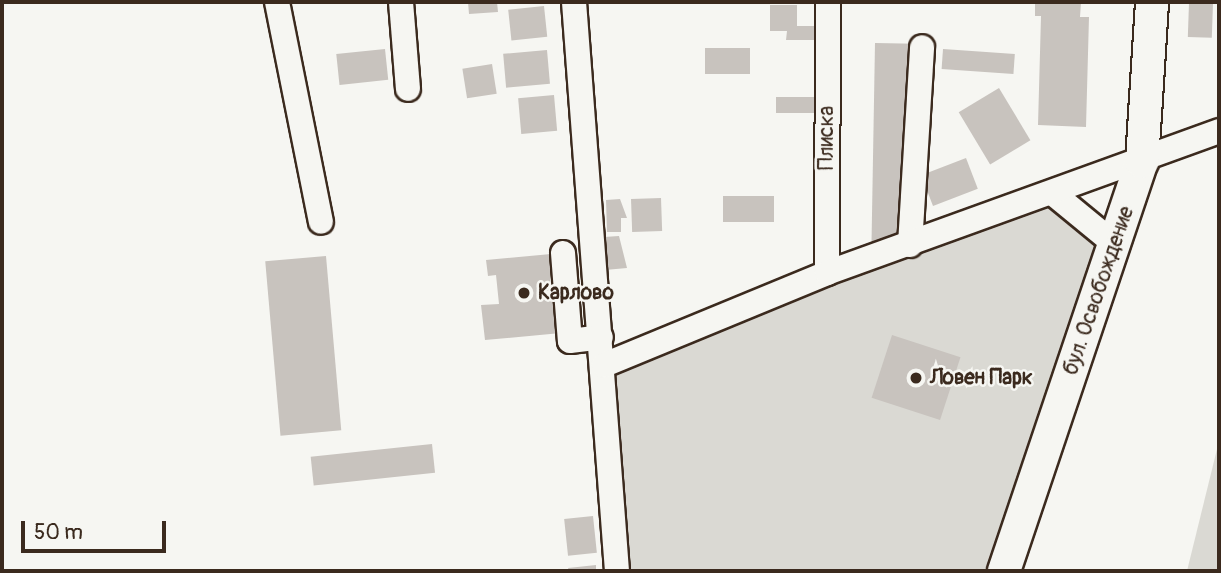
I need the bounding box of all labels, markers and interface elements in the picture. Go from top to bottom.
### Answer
street label: Плиска [814,106,840,170]
street label: бул. Освобождение [1058,203,1140,379]
place label: Карлово [538,280,614,306]
marker: Карлово [516,285,532,301]
place label: Ловен Парк [930,365,1033,391]
marker: Ловен Парк [908,370,924,386]
scale bar [24,506,170,550]
text: 50 m [34,519,83,546]

